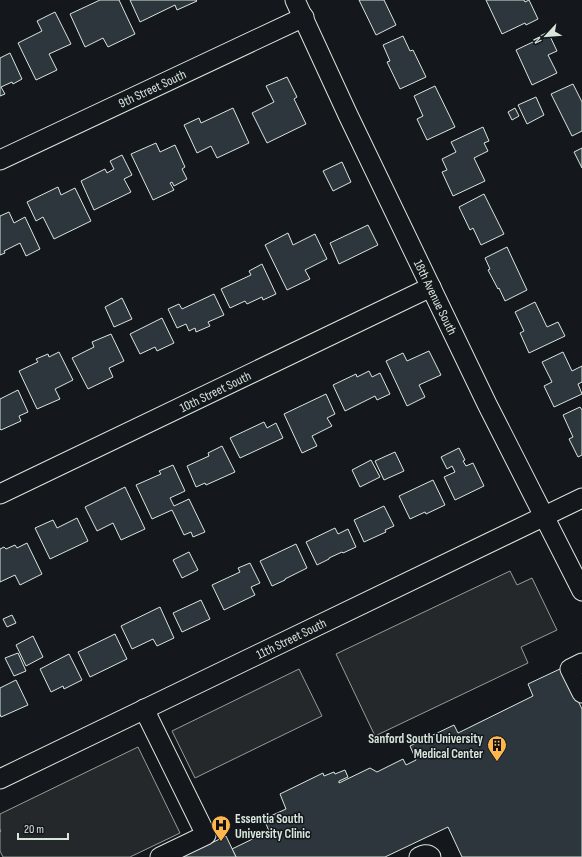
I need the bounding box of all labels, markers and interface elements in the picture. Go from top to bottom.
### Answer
north arrow [526,16,566,56]
text: N [530,35,545,46]
street label: 9th Street South [116,66,189,112]
street label: 18th Avenue South [410,257,460,338]
street label: 10th Street South [177,368,254,416]
street label: 11th Street South [254,615,329,663]
place label: Sanford South University Medical Center [368,731,484,762]
building icon: Sanford South University Medical Center [486,734,508,762]
place label: Essentia South University Clinic [235,811,311,842]
hospital icon: Essentia South University Clinic [210,814,232,842]
scale bar [18,815,68,841]
text: 20 m [24,822,44,837]

